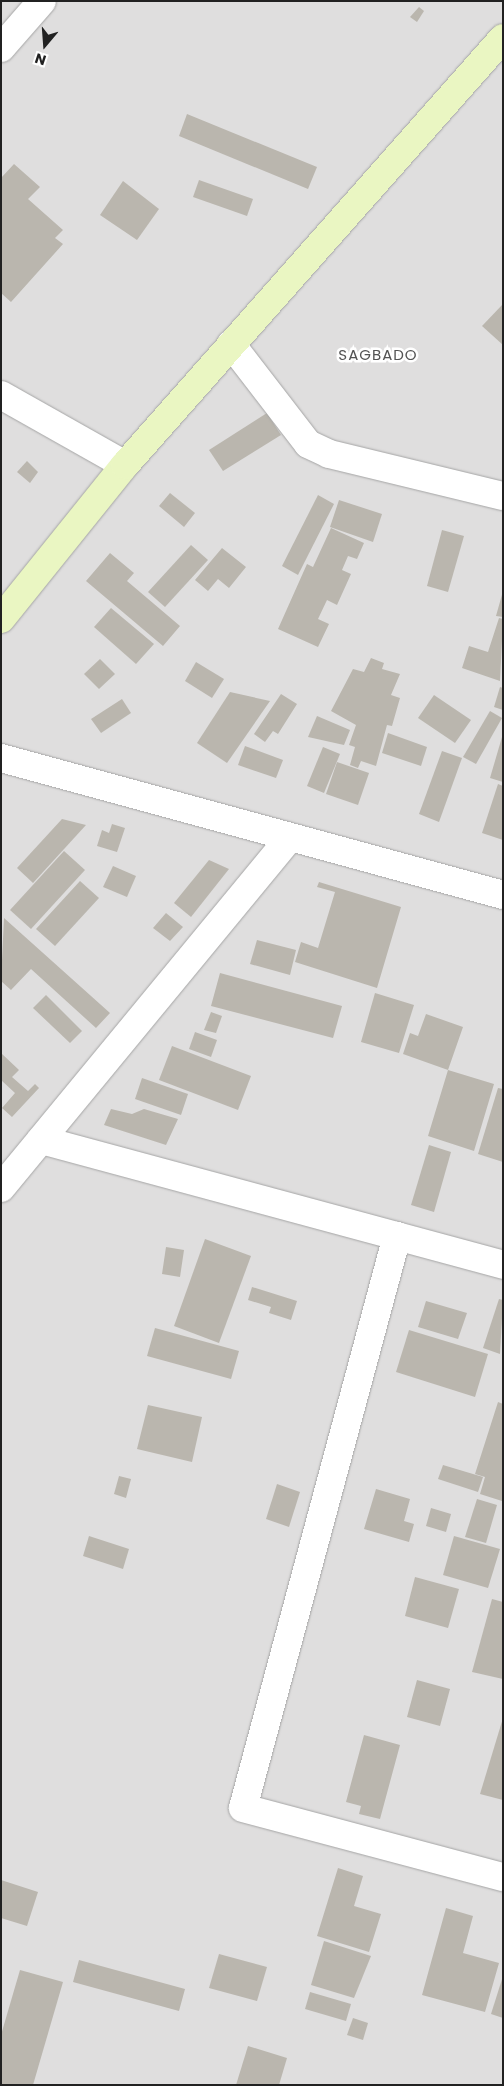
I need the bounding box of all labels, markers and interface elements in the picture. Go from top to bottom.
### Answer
north arrow [20,20,70,70]
text: N [32,48,48,70]
district label: SAGBADO [337,346,419,364]

